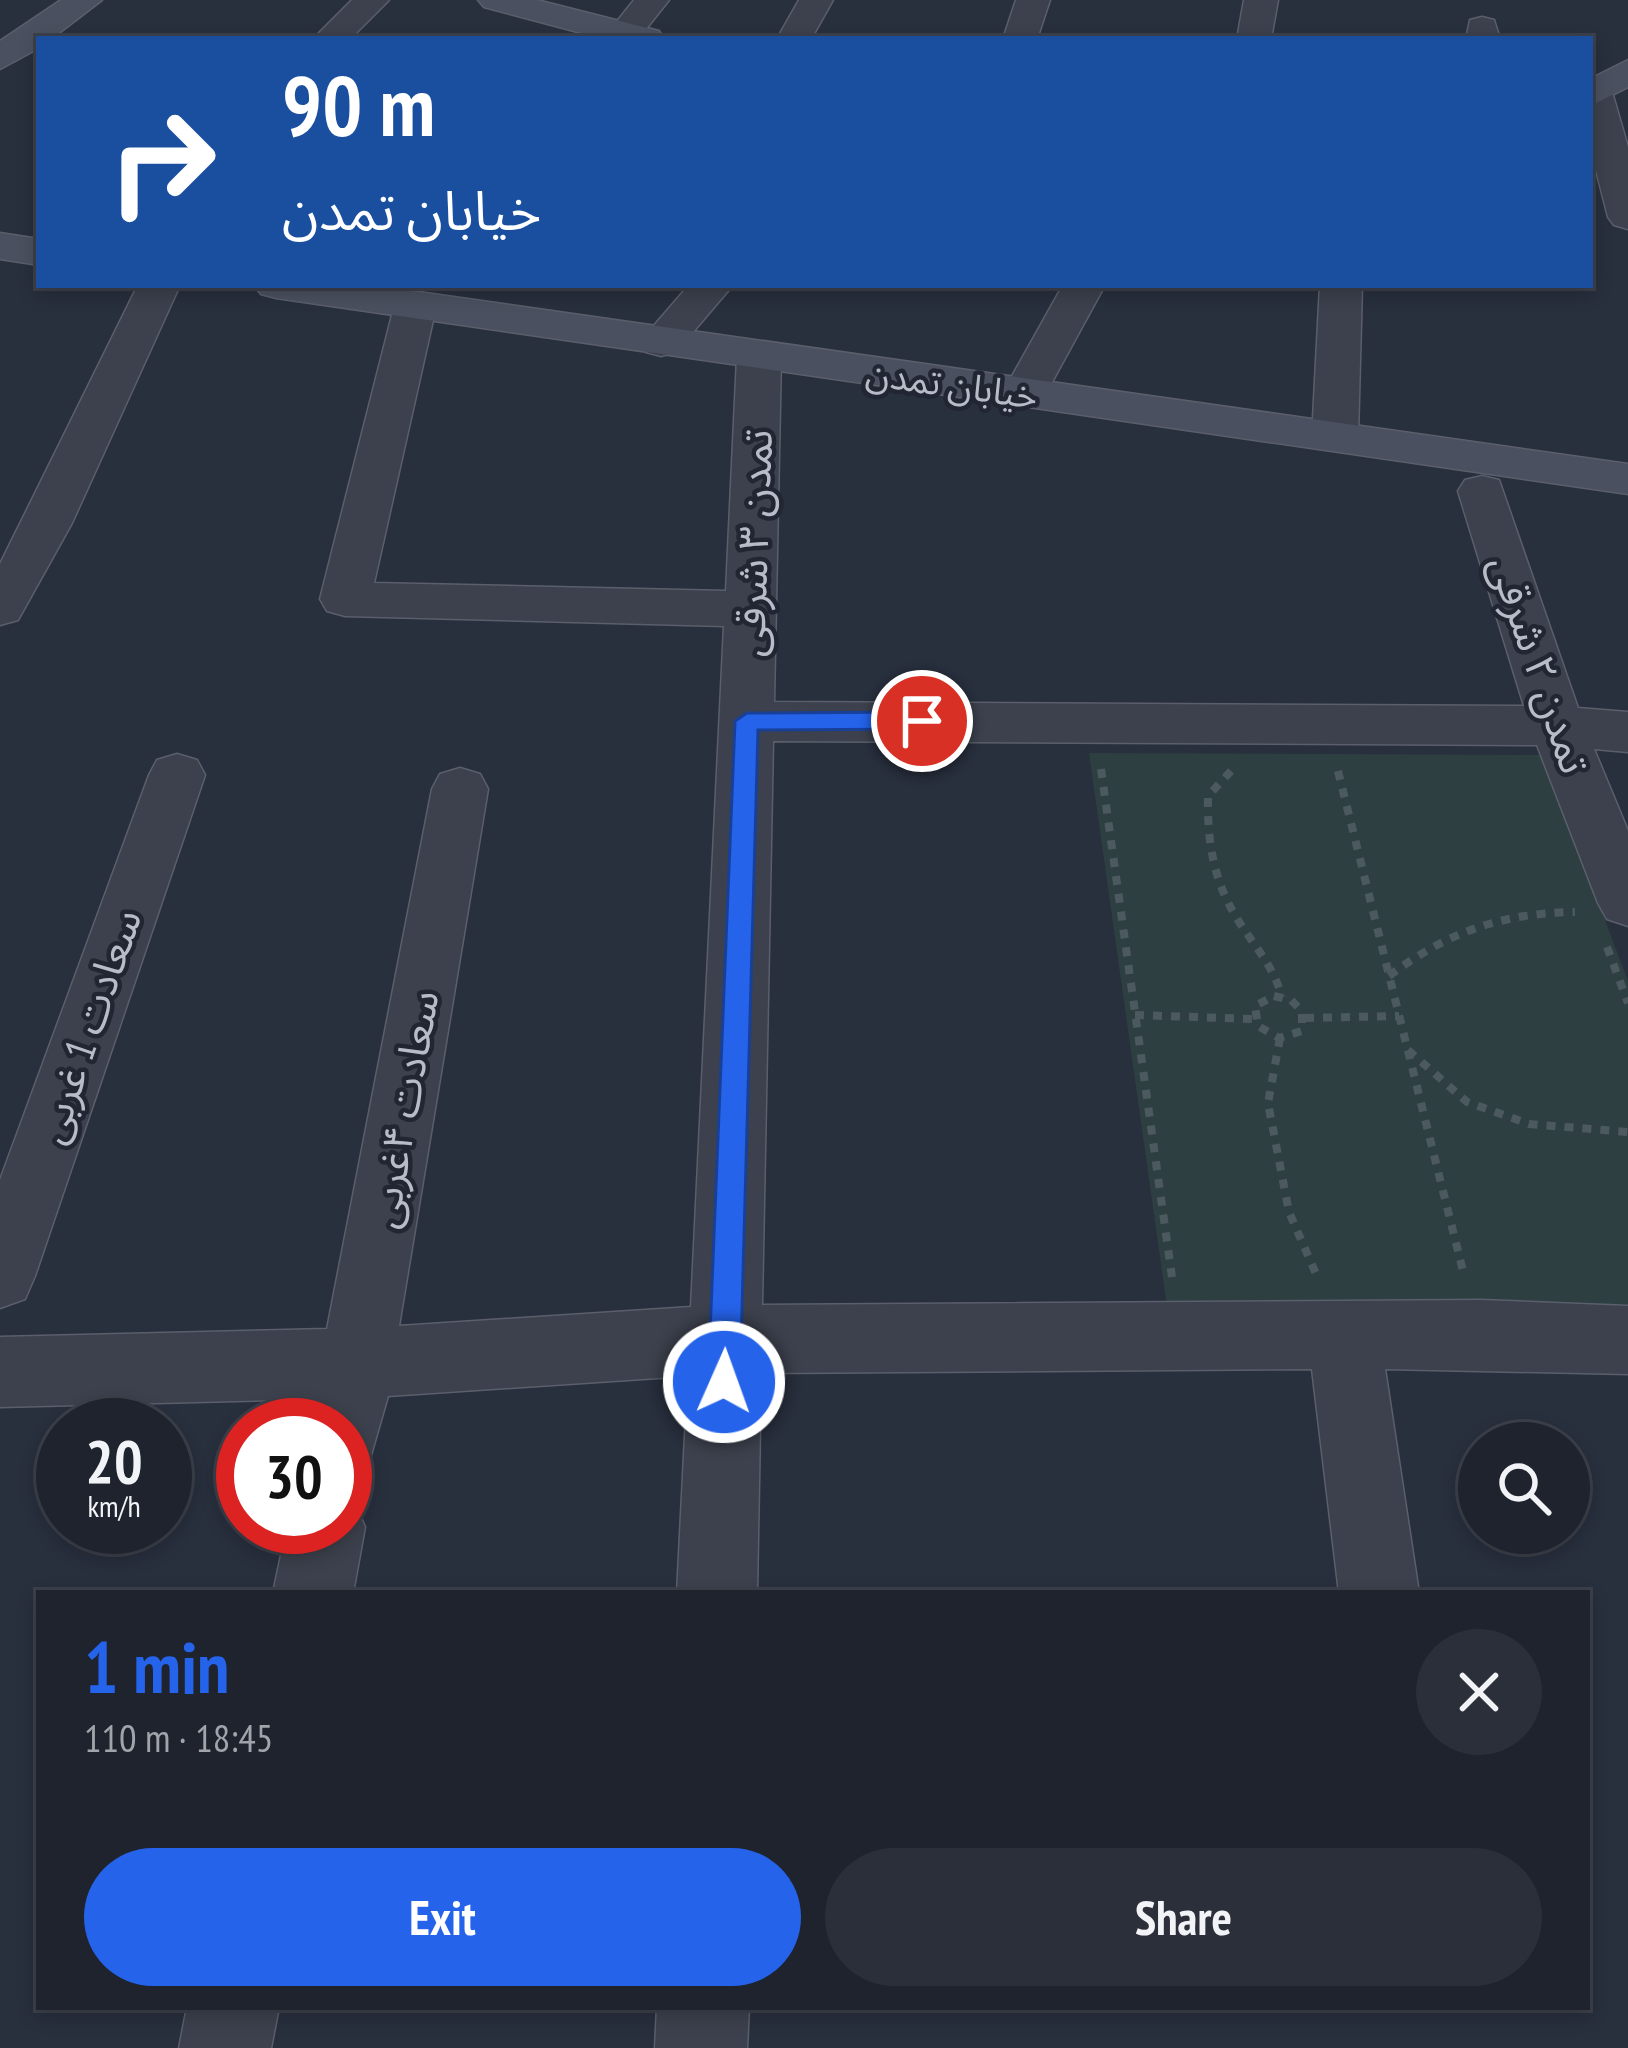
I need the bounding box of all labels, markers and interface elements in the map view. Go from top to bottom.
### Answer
text: 90 m [282,50,435,159]
icon: right [84,84,240,240]
text: خیابان تمدن [282,175,541,245]
street label: خیابان تمدن [863,348,1041,419]
street label: تمدن ۳ شرقی [721,428,784,658]
street label: تمدن ۲ شرقی [1477,547,1604,780]
pin [871,670,973,772]
icon: arrive [889,688,955,754]
street label: سعادت 1 غربی [22,901,153,1150]
street label: سعادت ۴غربی [355,986,450,1232]
position arrow [661,1319,787,1445]
speed limit sign: 30 [216,1398,372,1554]
text: 20 [85,1422,143,1500]
map controls [1458,1422,1590,1554]
button: search [1458,1422,1590,1554]
text: km/h [87,1486,141,1525]
text: 1 min [84,1620,229,1713]
button: close [1416,1629,1542,1755]
text: 110 m · 18:45 [84,1712,273,1763]
button: Exit [84,1848,801,1986]
button: Share [825,1848,1542,1986]

